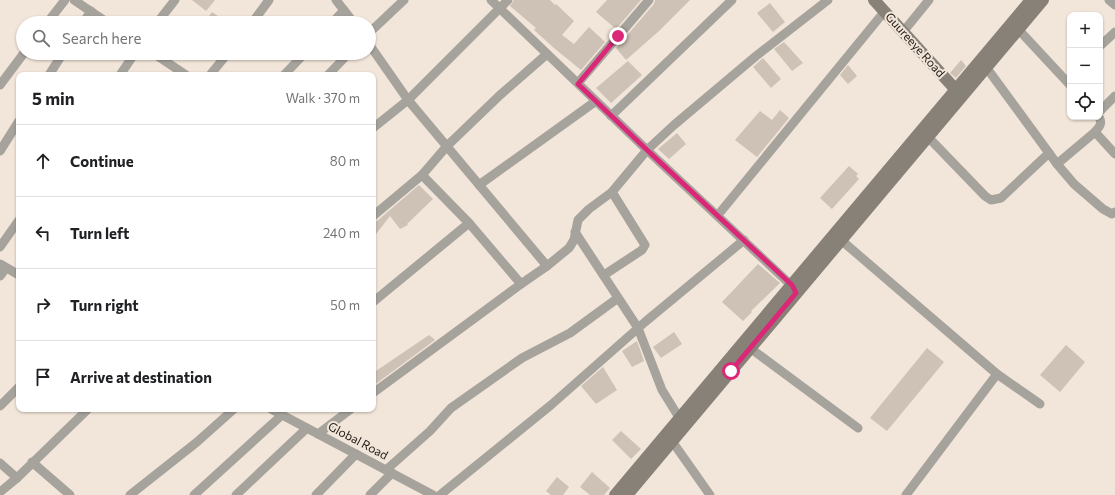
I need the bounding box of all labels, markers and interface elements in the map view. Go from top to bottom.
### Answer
street label: Guureeye Road [883,9,948,80]
map controls [1067,12,1103,120]
button: + [1067,12,1103,48]
search box [16,16,376,60]
icon: search [30,27,52,49]
route end [609,27,627,45]
text: Search here [62,29,141,47]
button: − [1067,48,1103,84]
button: locate [1067,84,1103,120]
text: 5 min [32,88,75,109]
text: Walk · 370 m [286,90,360,106]
icon: ahead [32,150,54,172]
text: Continue [70,152,134,170]
text: 80 m [330,153,360,169]
icon: left [32,222,54,244]
text: Turn left [70,224,129,242]
text: 240 m [323,225,360,241]
icon: right [32,294,54,316]
text: Turn right [70,296,139,314]
text: 50 m [330,297,360,313]
route start [722,362,740,380]
icon: arrive [32,366,54,388]
text: Arrive at destination [70,368,212,386]
street label: Global Road [326,418,391,462]

